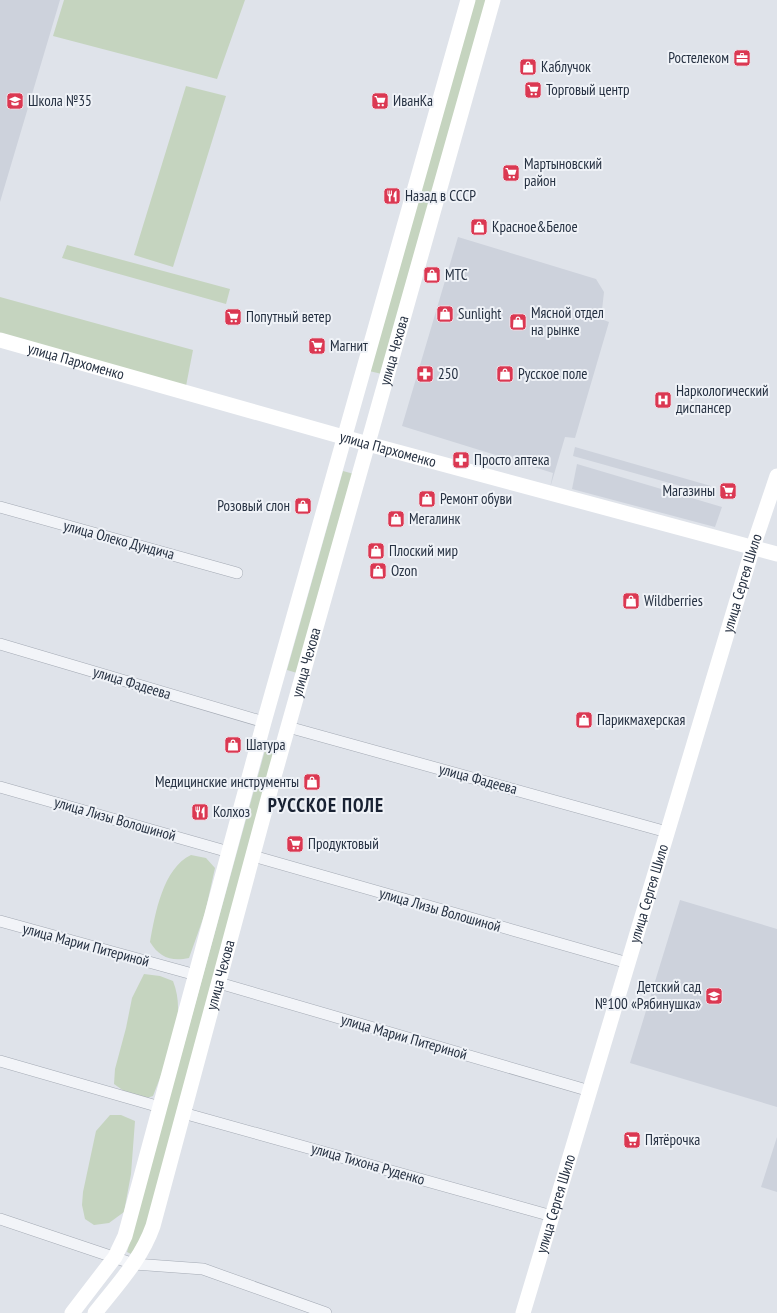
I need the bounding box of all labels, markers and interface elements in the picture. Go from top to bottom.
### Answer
place label: Ростелеком [668,48,729,67]
office icon: Ростелеком [732,48,752,68]
shop icon: Каблучок [518,57,538,77]
place label: Каблучок [541,57,591,76]
supermarket icon: Торговый центр [523,80,543,100]
place label: Торговый центр [546,80,629,99]
school or university icon: Школа №35 [5,91,25,111]
place label: Школа №35 [28,91,92,110]
supermarket icon: ИванКа [370,91,390,111]
place label: ИванКа [393,91,433,110]
place label: Мартыновский район [524,154,602,190]
supermarket icon: Мартыновский район [501,163,521,183]
restaurant icon: Назад в СССР [382,186,402,206]
place label: Назад в СССР [405,186,476,205]
shop icon: Красное&Белое [469,217,489,237]
place label: Красное&Белое [492,217,578,236]
shop icon: МТС [422,265,442,285]
place label: МТС [445,265,468,284]
place label: Мясной отдел на рынке [531,303,604,339]
shop icon: Sunlight [435,304,455,324]
place label: Sunlight [458,304,501,323]
supermarket icon: Попутный ветер [223,307,243,327]
place label: Попутный ветер [246,307,331,326]
shop icon: Мясной отдел на рынке [508,312,528,332]
street label: улица Чехова [375,313,412,388]
supermarket icon: Магнит [307,336,327,356]
place label: Магнит [330,336,368,355]
street label: улица Пархоменко [26,338,127,384]
pharmacy icon: 250 [415,364,435,384]
place label: 250 [438,364,459,383]
shop icon: Русское поле [495,364,515,384]
place label: Русское поле [518,364,588,383]
place label: Наркологический диспансер [676,381,769,417]
hospital icon: Наркологический диспансер [653,390,673,410]
street label: улица Пархоменко [338,426,438,471]
pharmacy icon: Просто аптека [451,450,471,470]
place label: Просто аптека [474,450,549,469]
place label: Магазины [663,481,715,500]
supermarket icon: Магазины [718,481,738,501]
shop icon: Ремонт обуви [417,489,437,509]
place label: Ремонт обуви [440,489,512,508]
place label: Розовый слон [217,496,290,515]
shop icon: Розовый слон [293,496,313,516]
shop icon: Мегалинк [386,509,406,529]
place label: Мегалинк [409,509,460,528]
street label: улица Олеко Дундича [61,516,177,563]
street label: улица Сергея Шило [718,531,766,635]
shop icon: Плоский мир [366,541,386,561]
place label: Плоский мир [389,541,458,560]
shop icon: Ozon [368,561,388,581]
place label: Ozon [391,561,417,580]
shop icon: Wildberries [621,591,641,611]
place label: Wildberries [644,591,703,610]
street label: улица Чехова [287,625,325,700]
street label: улица Фадеева [91,662,173,703]
shop icon: Парикмахерская [574,710,594,730]
place label: Парикмахерская [597,710,685,729]
shop icon: Шатура [223,735,243,755]
place label: Шатура [246,735,285,754]
street label: улица Фадеева [437,759,519,798]
place label: Медицинские инструменты [155,772,299,791]
shop icon: Медицинские инструменты [302,772,322,792]
street label: улица Лизы Волошиной [52,792,178,845]
district label: РУССКОЕ ПОЛЕ [268,793,384,817]
restaurant icon: Колхоз [190,802,210,822]
place label: Колхоз [213,802,250,821]
supermarket icon: Продуктовый [285,834,305,854]
place label: Продуктовый [308,834,379,853]
street label: улица Сергея Шило [625,842,672,945]
street label: улица Лизы Волошиной [377,883,503,936]
street label: улица Марии Питериной [21,918,152,971]
street label: улица Чехова [202,938,239,1012]
place label: Детский сад №100 «Рябинушка» [595,977,701,1013]
school or university icon: Детский сад №100 «Рябинушка» [704,986,724,1006]
street label: улица Марии Питериной [339,1009,469,1064]
supermarket icon: Пятёрочка [622,1130,642,1150]
place label: Пятёрочка [645,1130,700,1149]
street label: улица Тихона Руденко [309,1138,427,1189]
street label: улица Сергея Шило [531,1152,579,1255]

